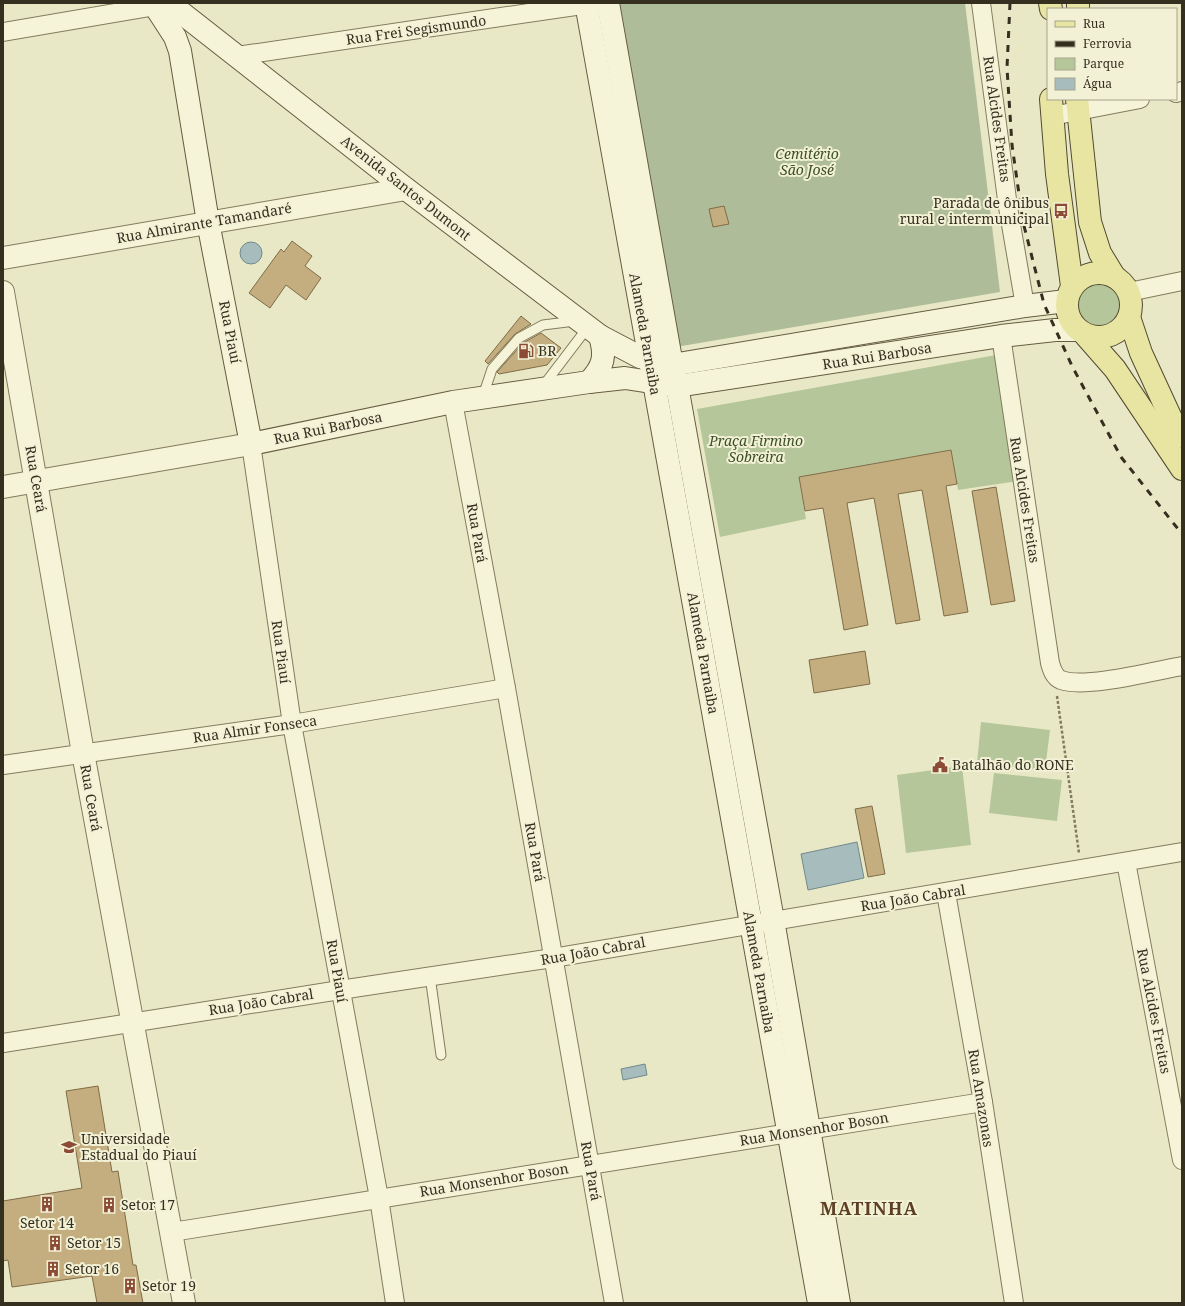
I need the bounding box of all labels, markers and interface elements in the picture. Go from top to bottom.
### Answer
legend [1047,8,1177,100]
street label: Rua Frei Segismundo [345,10,487,49]
text: Rua [1083,15,1105,32]
text: Ferrovia [1083,35,1132,52]
street label: Rua Alcides Freitas [979,55,1016,183]
text: Parque [1083,55,1124,72]
text: Água [1083,75,1112,92]
street label: Avenida Santos Dumont [337,131,475,244]
park label: Cemitério São José [775,144,839,179]
place label: Parada de ônibus rural e intermunicipal [900,193,1050,228]
street label: Rua Almirante Tamandaré [115,198,293,247]
bus stop icon: Parada de ônibus rural e intermunicipal [1052,202,1070,220]
street label: Alameda Parnaiba [625,271,666,397]
street label: Rua Piauí [215,299,246,366]
street label: Rua Rui Barbosa [821,337,933,374]
place label: BR [538,341,557,360]
fuel station icon: BR [517,342,535,360]
street label: Rua Rui Barbosa [272,407,384,448]
park label: Praça Firmino Sobreira [708,431,803,466]
street label: Rua Alcides Freitas [1006,436,1045,564]
street label: Rua Ceará [21,444,52,514]
street label: Rua Pará [463,502,492,564]
street label: Alameda Parnaiba [683,590,724,716]
street label: Rua Piauí [268,619,295,685]
street label: Rua Almir Fonseca [192,710,318,747]
place label: Batalhão do RONE [952,755,1074,774]
public building icon: Batalhão do RONE [931,756,949,774]
street label: Rua Ceará [76,763,107,833]
street label: Rua Pará [521,821,550,883]
street label: Rua João Cabral [859,880,967,915]
street label: Alameda Parnaiba [739,909,780,1035]
street label: Rua João Cabral [539,932,647,969]
street label: Rua Piauí [323,938,352,1004]
street label: Rua Alcides Freitas [1133,947,1176,1075]
street label: Rua João Cabral [207,984,315,1019]
street label: Rua Amazonas [964,1048,999,1148]
street label: Rua Monsenhor Boson [738,1107,890,1150]
place label: Universidade Estadual do Piauí [81,1129,197,1164]
school or university icon: Universidade Estadual do Piauí [60,1138,78,1156]
street label: Rua Pará [577,1140,606,1202]
street label: Rua Monsenhor Boson [418,1158,570,1201]
building icon: Setor 14 [38,1195,56,1213]
place label: Setor 17 [121,1195,175,1214]
building icon: Setor 17 [100,1196,118,1214]
district label: MATINHA [820,1196,918,1220]
place label: Setor 14 [20,1213,74,1232]
place label: Setor 15 [67,1233,121,1252]
building icon: Setor 15 [46,1234,64,1252]
place label: Setor 16 [65,1259,119,1278]
building icon: Setor 16 [44,1260,62,1278]
place label: Setor 19 [142,1276,196,1295]
building icon: Setor 19 [121,1277,139,1295]

